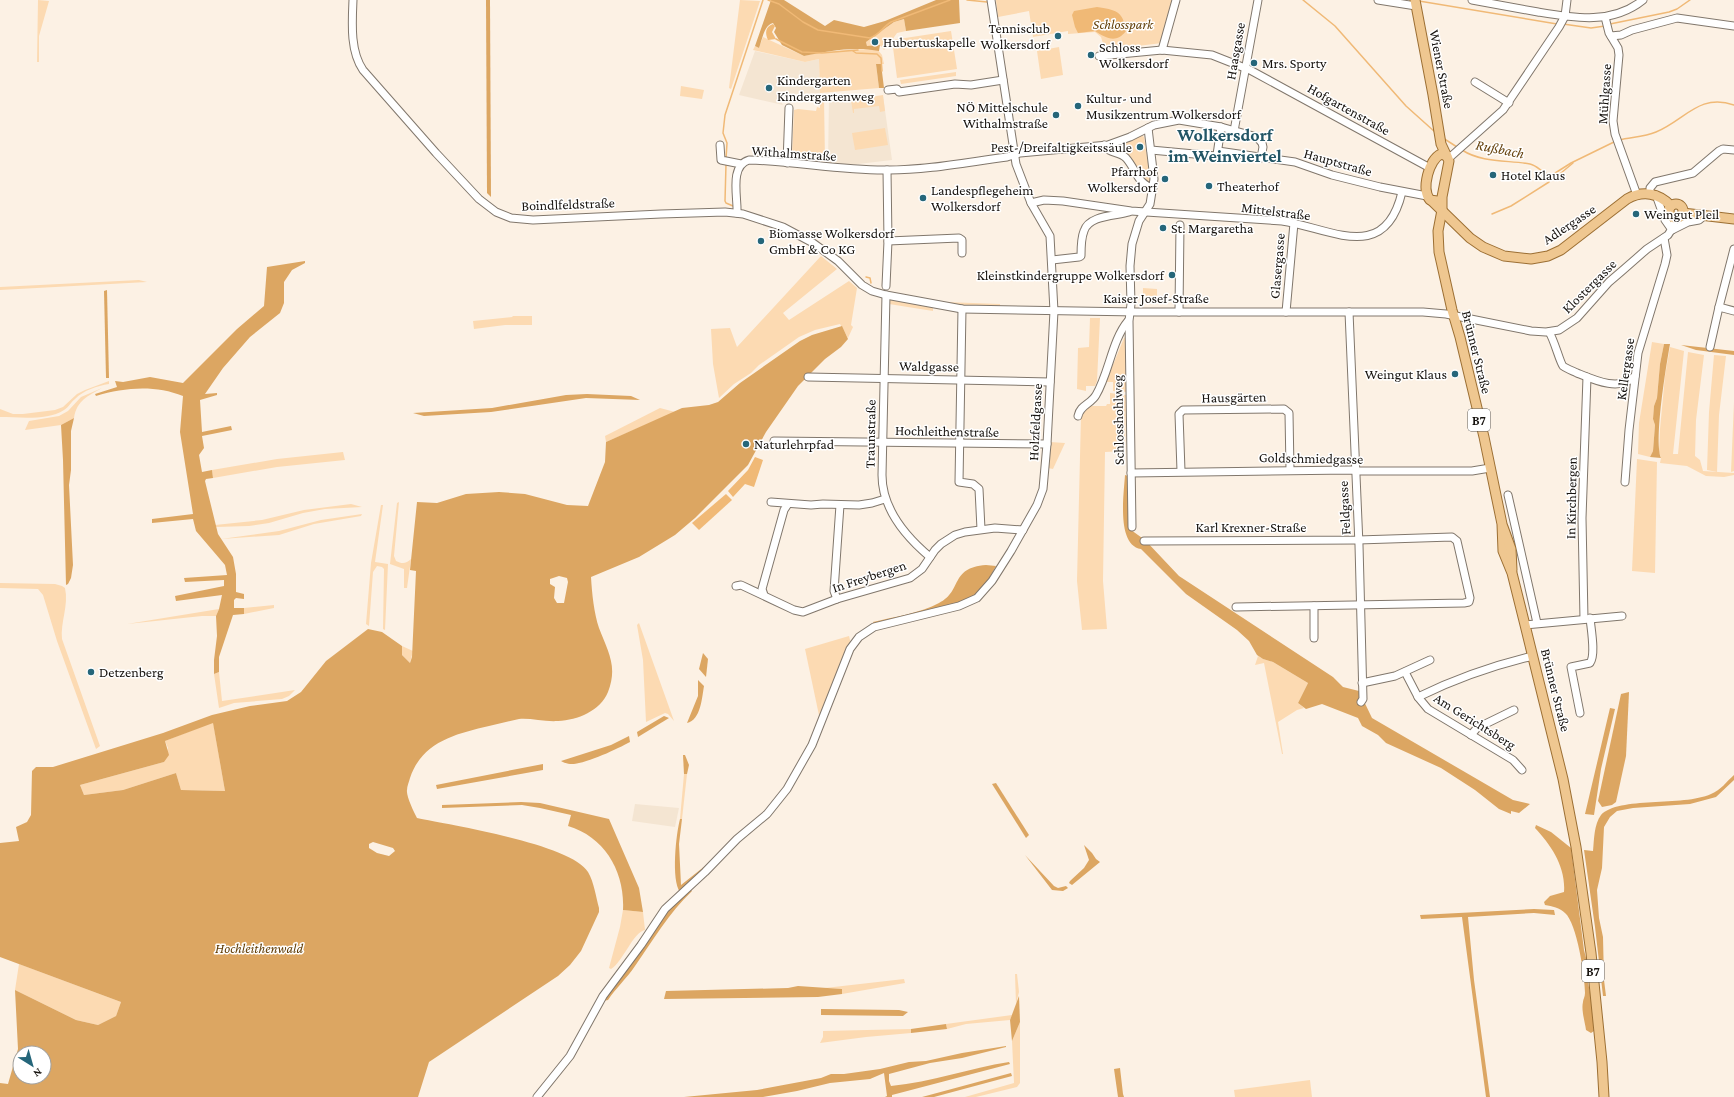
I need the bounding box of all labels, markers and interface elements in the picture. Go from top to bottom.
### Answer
park label: Schlosspark [1093,16,1154,32]
place label: Tennisclub Wolkersdorf [981,20,1051,52]
street label: Haasgasse [1222,21,1248,81]
street label: Wiener Straße [1427,28,1457,110]
marker: Tennisclub Wolkersdorf [1053,31,1063,41]
place label: Hubertuskapelle [883,34,976,50]
marker: Hubertuskapelle [870,37,880,47]
place label: Schloss Wolkersdorf [1099,39,1169,71]
marker: Schloss Wolkersdorf [1086,50,1096,60]
place label: Mrs. Sporty [1262,55,1327,71]
marker: Mrs. Sporty [1249,58,1259,68]
street label: Mühlgasse [1594,63,1614,125]
place label: Kindergarten Kindergartenweg [777,72,874,104]
street label: Hofgartenstraße [1305,80,1393,138]
marker: Kindergarten Kindergartenweg [764,83,774,93]
place label: Kultur- und Musikzentrum Wolkersdorf [1086,90,1242,122]
place label: NÖ Mittelschule Withalmstraße [956,99,1048,131]
marker: Kultur- und Musikzentrum Wolkersdorf [1073,101,1083,111]
marker: NÖ Mittelschule Withalmstraße [1051,110,1061,120]
district label: Wolkersdorf im Weinviertel [1168,125,1282,166]
water label: Rußbach [1474,136,1526,163]
place label: Pest-/Dreifaltigkeitssäule [991,139,1132,155]
street label: Withalmstraße [751,142,837,164]
marker: Pest-/Dreifaltigkeitssäule [1135,142,1145,152]
street label: Hauptstraße [1302,145,1374,179]
place label: Pfarrhof Wolkersdorf [1088,163,1158,195]
place label: Hotel Klaus [1501,167,1565,183]
marker: Hotel Klaus [1488,170,1498,180]
marker: Pfarrhof Wolkersdorf [1160,174,1170,184]
place label: Theaterhof [1217,178,1280,194]
marker: Theaterhof [1204,181,1214,191]
place label: Landespflegeheim Wolkersdorf [931,182,1034,214]
marker: Landespflegeheim Wolkersdorf [918,193,928,203]
street label: Boindlfeldstraße [521,194,615,214]
street label: Mittelstraße [1241,199,1311,223]
street label: Adlergasse [1540,201,1598,247]
place label: Weingut Pleil [1644,206,1720,222]
marker: Weingut Pleil [1631,209,1641,219]
place label: St. Margaretha [1171,220,1254,236]
marker: St. Margaretha [1158,223,1168,233]
place label: Biomasse Wolkersdorf GmbH & Co KG [769,225,895,257]
street label: Glasergasse [1266,233,1288,299]
marker: Biomasse Wolkersdorf GmbH & Co KG [756,236,766,246]
street label: Klostergasse [1559,256,1619,316]
place label: Kleinstkindergruppe Wolkersdorf [977,267,1165,283]
marker: Kleinstkindergruppe Wolkersdorf [1167,270,1177,280]
street label: Kaiser Josef-Straße [1103,290,1209,306]
street label: Brünner Straße [1459,309,1495,395]
street label: Kellergasse [1613,337,1637,401]
street label: Waldgasse [899,357,959,375]
place label: Weingut Klaus [1365,366,1447,382]
marker: Weingut Klaus [1450,369,1460,379]
street label: Schlosshohlweg [1109,375,1127,465]
street label: Holzfeldgasse [1025,383,1045,461]
street label: Hausgärten [1201,388,1267,406]
street label: Traunstraße [861,399,879,469]
road number: B7 [1468,409,1490,431]
street label: Hochleithenstraße [895,422,999,440]
place label: Naturlehrpfad [754,436,835,452]
marker: Naturlehrpfad [741,439,751,449]
street label: Goldschmiedgasse [1259,449,1363,467]
street label: In Kirchbergen [1562,456,1580,539]
street label: Feldgasse [1335,481,1353,535]
street label: Karl Krexner-Straße [1196,519,1306,535]
street label: In Freybergen [830,556,908,595]
street label: Brünner Straße [1538,647,1574,733]
place label: Detzenberg [99,664,164,680]
marker: Detzenberg [86,667,96,677]
street label: Am Gerichtsberg [1431,689,1519,753]
park label: Hochleithenwald [215,940,303,956]
road number: B7 [1582,960,1604,982]
north arrow [12,1045,52,1085]
text: N [31,1066,45,1080]

